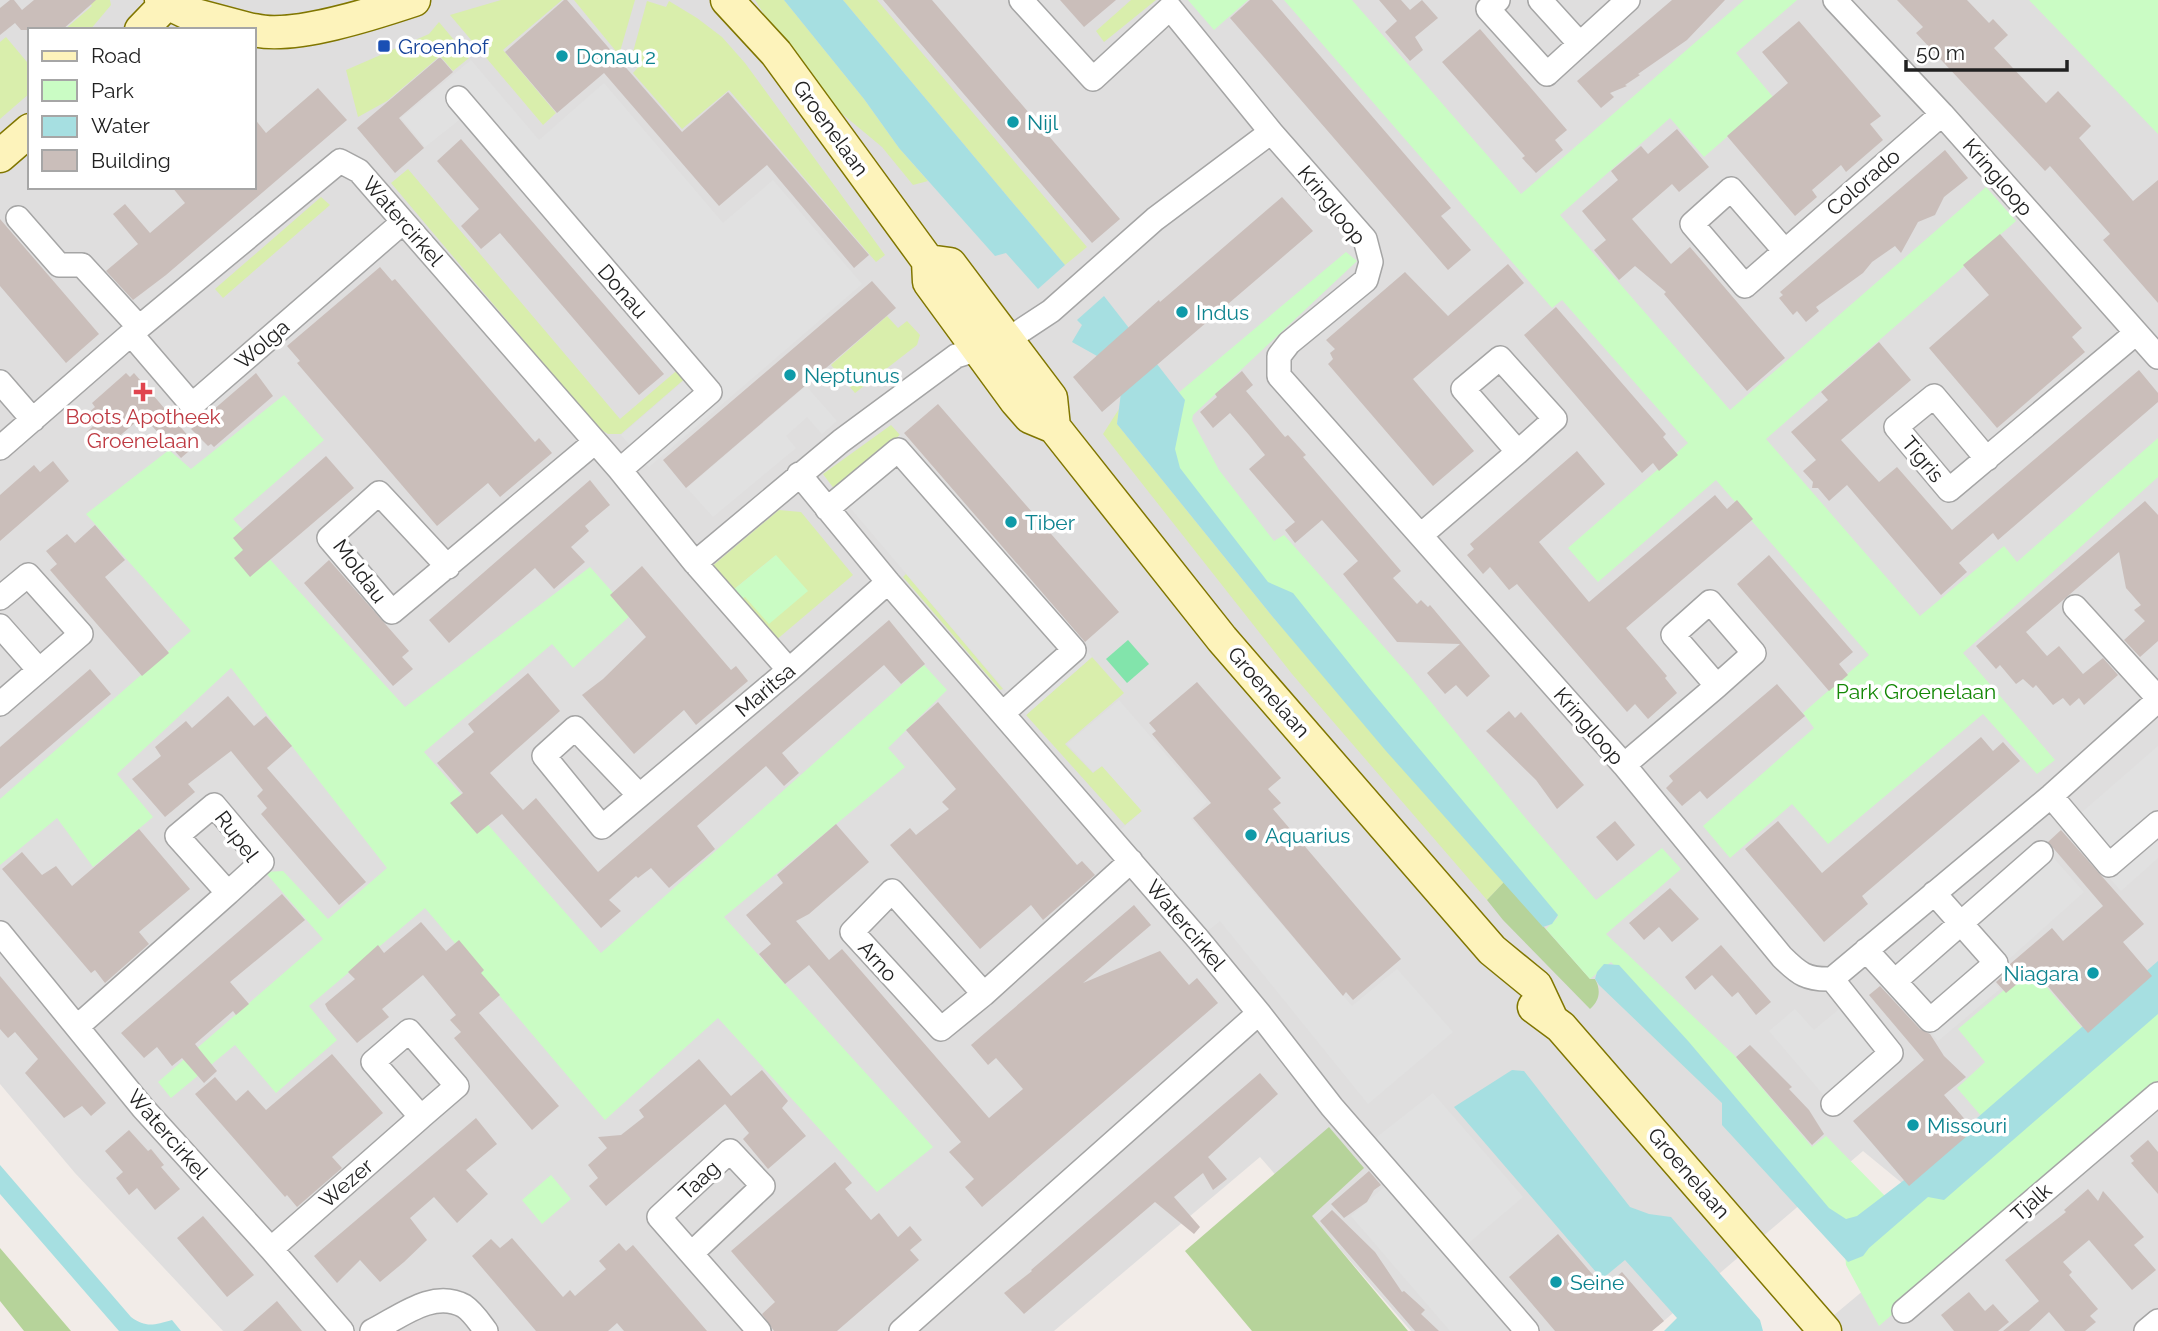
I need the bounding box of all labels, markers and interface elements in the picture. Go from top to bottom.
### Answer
legend [28,28,256,189]
scale bar [1906,28,2067,72]
place label: Groenhof [398,34,490,59]
marker: Groenhof [376,38,392,54]
text: 50 m [1916,40,1965,65]
text: Road [91,43,141,68]
place label: Donau 2 [576,44,656,69]
marker: Donau 2 [554,48,570,64]
street label: Groenelaan [788,75,874,181]
text: Park [91,78,134,103]
place label: Nijl [1027,110,1059,135]
text: Water [91,113,150,138]
marker: Nijl [1005,114,1021,130]
street label: Kringloop [1958,133,2038,221]
street label: Colorado [1821,143,1905,221]
text: Building [91,148,171,173]
street label: Kringloop [1293,160,1371,250]
street label: Watercirkel [357,171,449,271]
street label: Donau [593,259,653,323]
place label: Indus [1196,300,1249,325]
marker: Indus [1174,304,1190,320]
street label: Wolga [230,314,294,374]
place label: Neptunus [804,363,900,388]
marker: Neptunus [782,367,798,383]
marker: Boots Apotheek Groenelaan [135,384,151,400]
place label: Boots Apotheek Groenelaan [65,404,221,453]
street label: Tigris [1897,431,1949,487]
place label: Tiber [1025,510,1076,535]
marker: Tiber [1003,514,1019,530]
street label: Moldau [328,534,392,608]
street label: Groenelaan [1223,641,1315,743]
street label: Maritsa [730,658,800,722]
park label: Park Groenelaan [1836,679,1996,704]
street label: Kringloop [1549,682,1629,770]
street label: Rupel [210,806,264,867]
place label: Aquarius [1265,823,1350,848]
marker: Aquarius [1243,827,1259,843]
street label: Watercirkel [1141,875,1231,976]
street label: Arno [853,935,903,987]
place label: Niagara [2004,961,2079,986]
marker: Niagara [2085,965,2101,981]
street label: Watercirkel [122,1084,214,1184]
place label: Missouri [1927,1113,2007,1138]
marker: Missouri [1905,1117,1921,1133]
street label: Groenelaan [1643,1122,1735,1224]
street label: Wezer [314,1153,378,1213]
street label: Taag [673,1155,725,1205]
street label: Tjalk [2006,1178,2056,1226]
place label: Seine [1570,1270,1624,1295]
marker: Seine [1548,1274,1564,1290]

